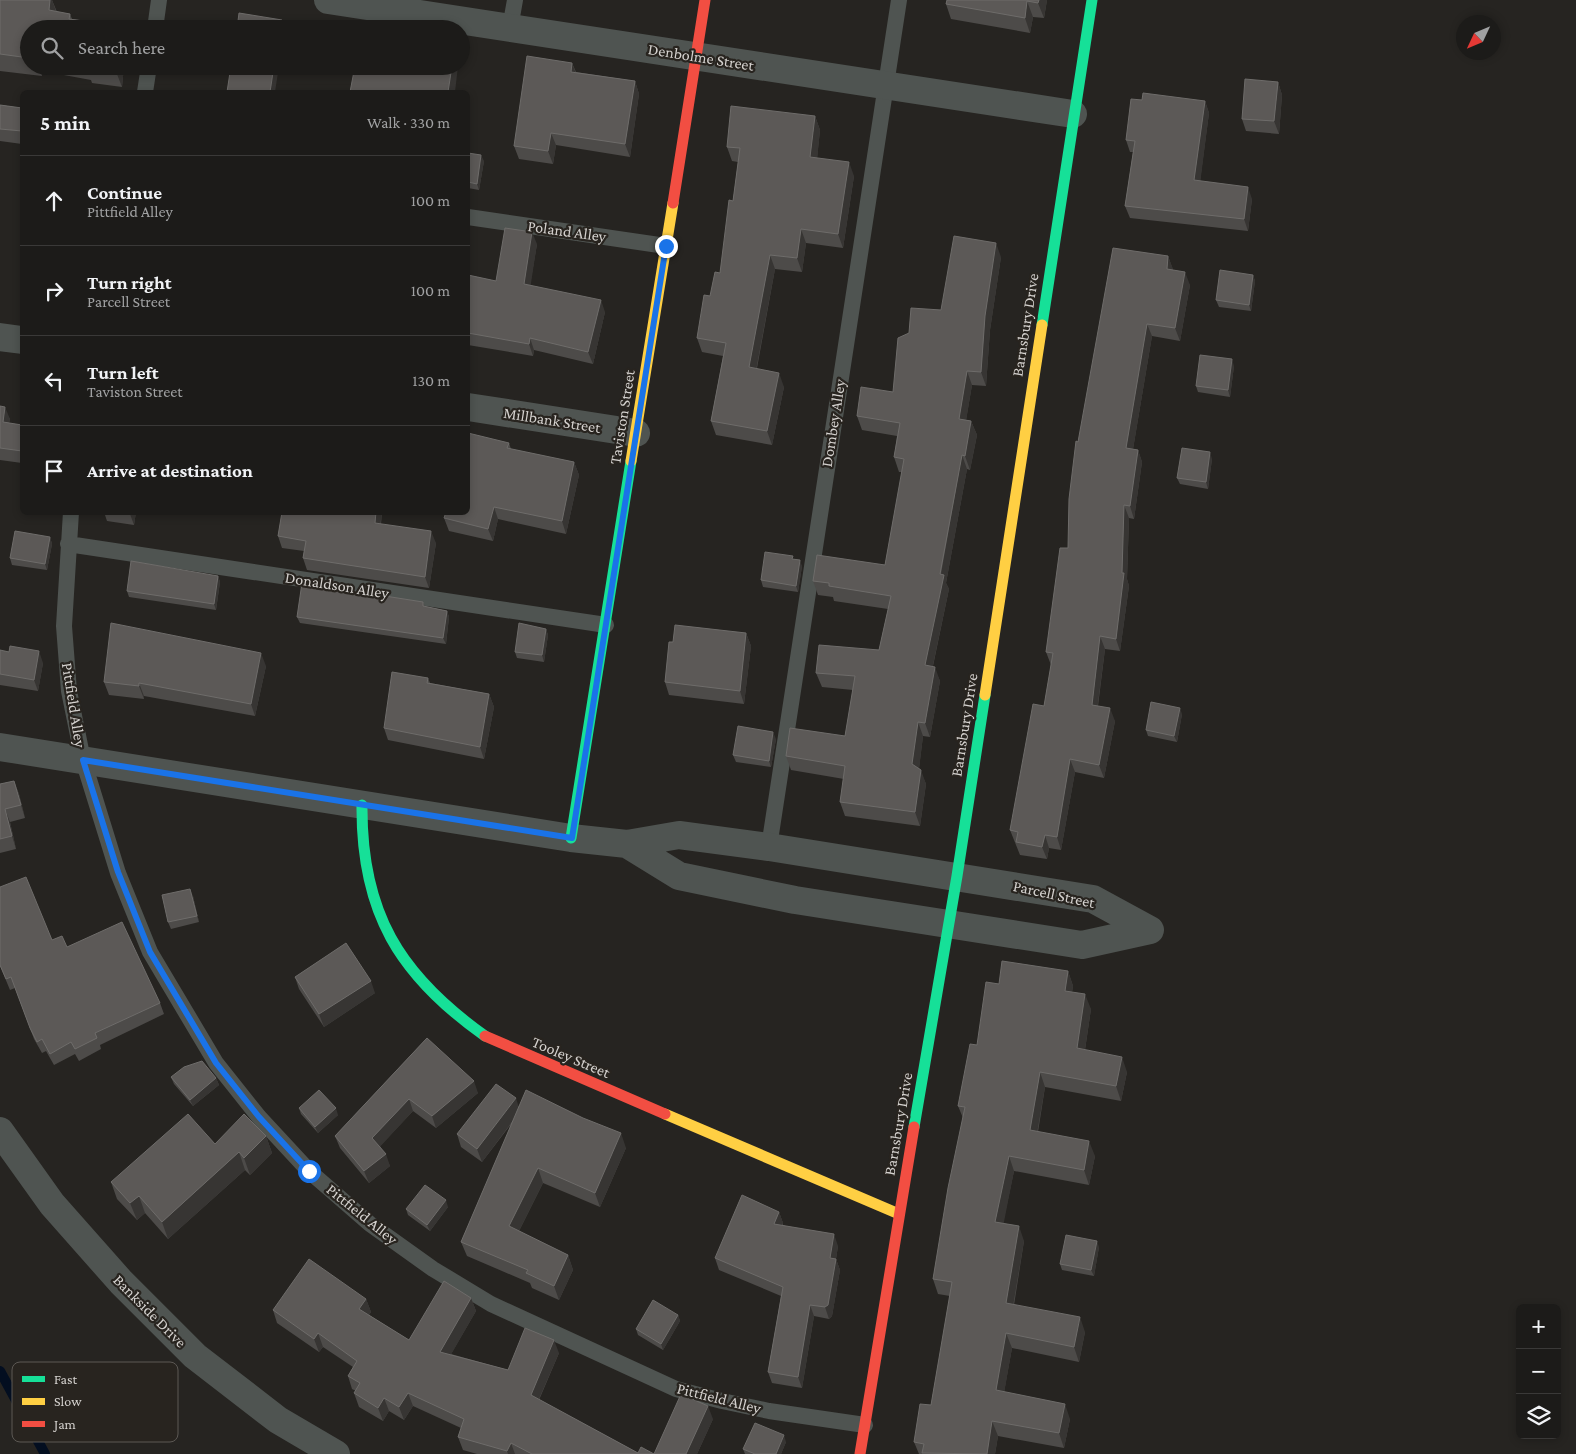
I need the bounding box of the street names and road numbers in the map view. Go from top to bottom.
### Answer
street label: Denbolme Street [647,40,756,74]
street label: Poland Alley [526,217,608,246]
street label: Barnsbury Drive [1008,272,1043,378]
street label: Taviston Street [606,368,638,466]
street label: Dombey Alley [818,377,849,468]
street label: Millbank Street [502,404,603,436]
street label: Donaldson Alley [284,568,391,603]
street label: Pittfield Alley [58,661,89,750]
street label: Barnsbury Drive [947,672,982,778]
street label: Parcell Street [1012,877,1097,911]
street label: Tooley Street [529,1033,613,1082]
street label: Barnsbury Drive [881,1071,916,1177]
street label: Pittfield Alley [323,1180,401,1249]
street label: Bankside Drive [110,1271,190,1351]
street label: Pittfield Alley [675,1379,763,1418]

